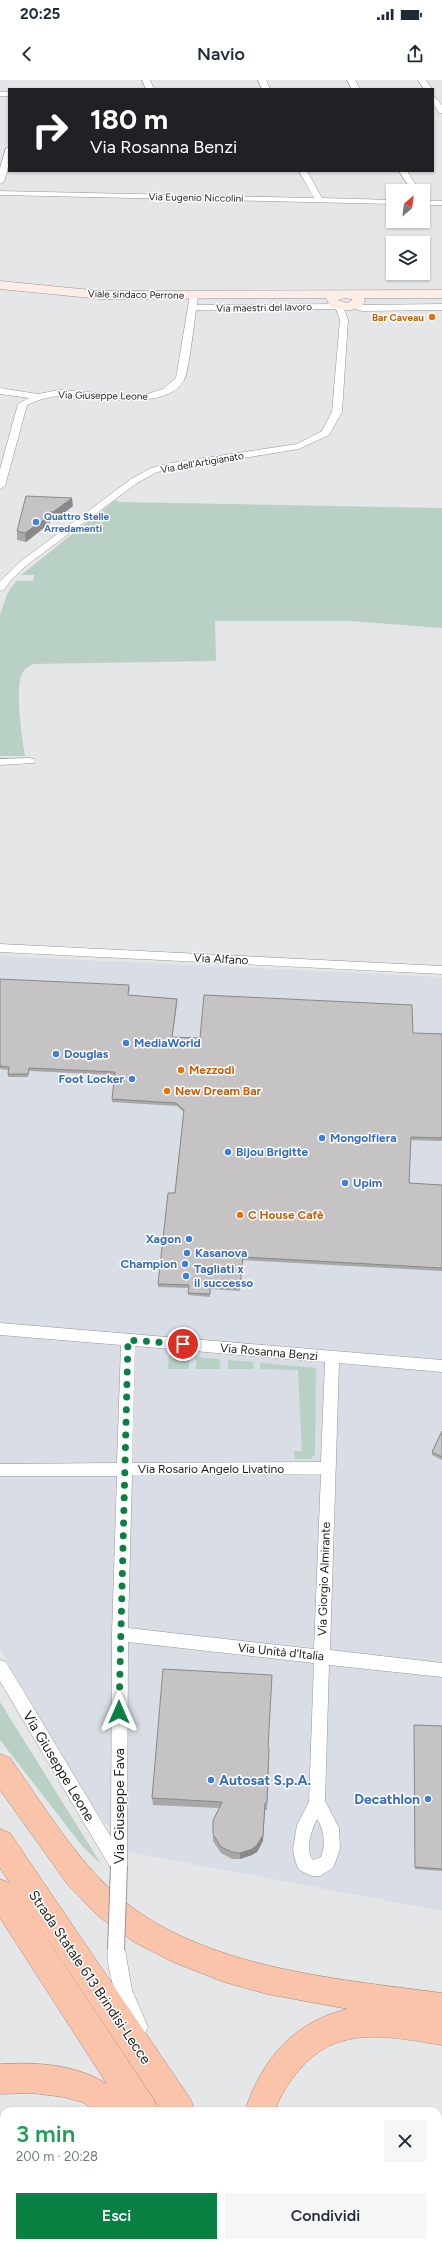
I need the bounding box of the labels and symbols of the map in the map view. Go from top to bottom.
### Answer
north arrow [386,184,430,228]
street label: Via Eugenio Niccolini [148,190,244,205]
street label: Viale sindaco Perrone [88,287,185,302]
street label: Via maestri del lavoro [216,300,312,315]
place label: Bar Caveau [372,311,424,324]
marker: Bar Caveau [427,312,437,322]
street label: Via Giuseppe Leone [58,388,148,403]
street label: Via dell'Artigianato [159,449,245,476]
place label: Quattro Stelle Arredamenti [44,510,109,535]
marker: Quattro Stelle Arredamenti [31,517,41,527]
street label: Via Alfano [193,951,249,967]
place label: MediaWorld [134,1036,201,1050]
marker: MediaWorld [121,1038,131,1048]
place label: Douglas [64,1047,109,1061]
marker: Douglas [51,1049,61,1059]
place label: Mezzodì [189,1063,235,1077]
marker: Mezzodì [176,1065,186,1075]
place label: Foot Locker [59,1072,124,1086]
marker: Foot Locker [127,1074,137,1084]
place label: New Dream Bar [175,1084,262,1098]
marker: New Dream Bar [162,1086,172,1096]
place label: Mongolfiera [330,1131,397,1145]
marker: Mongolfiera [317,1133,327,1143]
place label: Bijou Brigitte [236,1145,309,1159]
marker: Bijou Brigitte [223,1147,233,1157]
place label: Upim [353,1176,382,1190]
marker: Upim [340,1178,350,1188]
place label: C House Cafè [248,1208,324,1222]
marker: C House Cafè [235,1210,245,1220]
place label: Xagon [146,1232,181,1246]
marker: Xagon [184,1234,194,1244]
place label: Kasanova [195,1246,247,1260]
marker: Kasanova [182,1248,192,1258]
place label: Champion [120,1257,177,1271]
marker: Champion [180,1259,190,1269]
place label: Tagliati x il successo [194,1262,253,1290]
marker: Tagliati x il successo [181,1271,191,1281]
pin [166,1327,200,1361]
street label: Via Rosanna Benzi [220,1341,318,1363]
street label: Via Rosario Angelo Livatino [138,1462,284,1476]
street label: Via Giorgio Almirante [315,1521,333,1636]
street label: Via Unità d'Italia [237,1641,325,1663]
position arrow [98,1691,140,1733]
street label: Via Giuseppe Leone [19,1708,98,1825]
street label: Via Giuseppe Fava [111,1748,128,1864]
place label: Autosat S.p.A. [219,1772,311,1789]
marker: Autosat S.p.A. [206,1775,216,1785]
place label: Decathlon [354,1791,420,1808]
marker: Decathlon [423,1794,433,1804]
street label: Strada Statale 613 Brindisi-Lecce [25,1887,154,2068]

